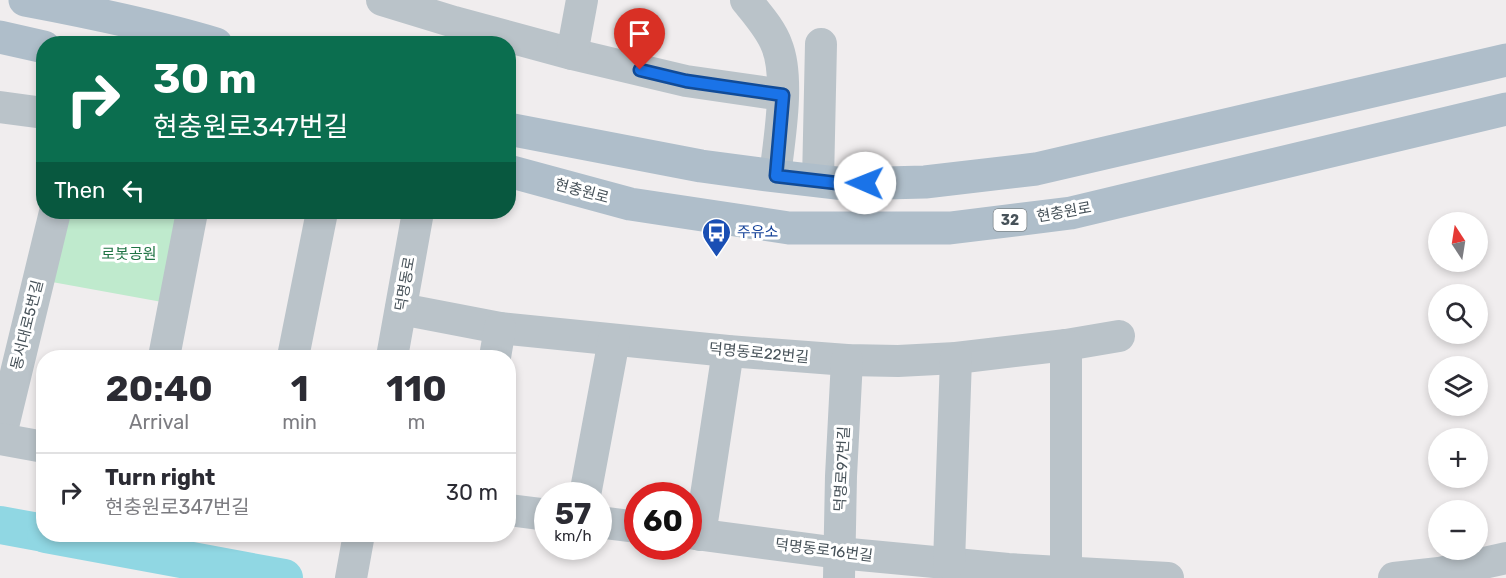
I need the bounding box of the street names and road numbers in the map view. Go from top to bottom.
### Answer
street label: 현충원로 [553,175,611,207]
street label: 현충원로 [1035,198,1093,226]
road number: 32 [994,209,1026,231]
street label: 덕명동로 [391,255,419,313]
street label: 동서대로5번길 [7,278,47,372]
street label: 덕명동로22번길 [708,340,810,366]
street label: 덕명로97번길 [831,426,853,512]
street label: 덕명동로16번길 [774,535,874,565]

